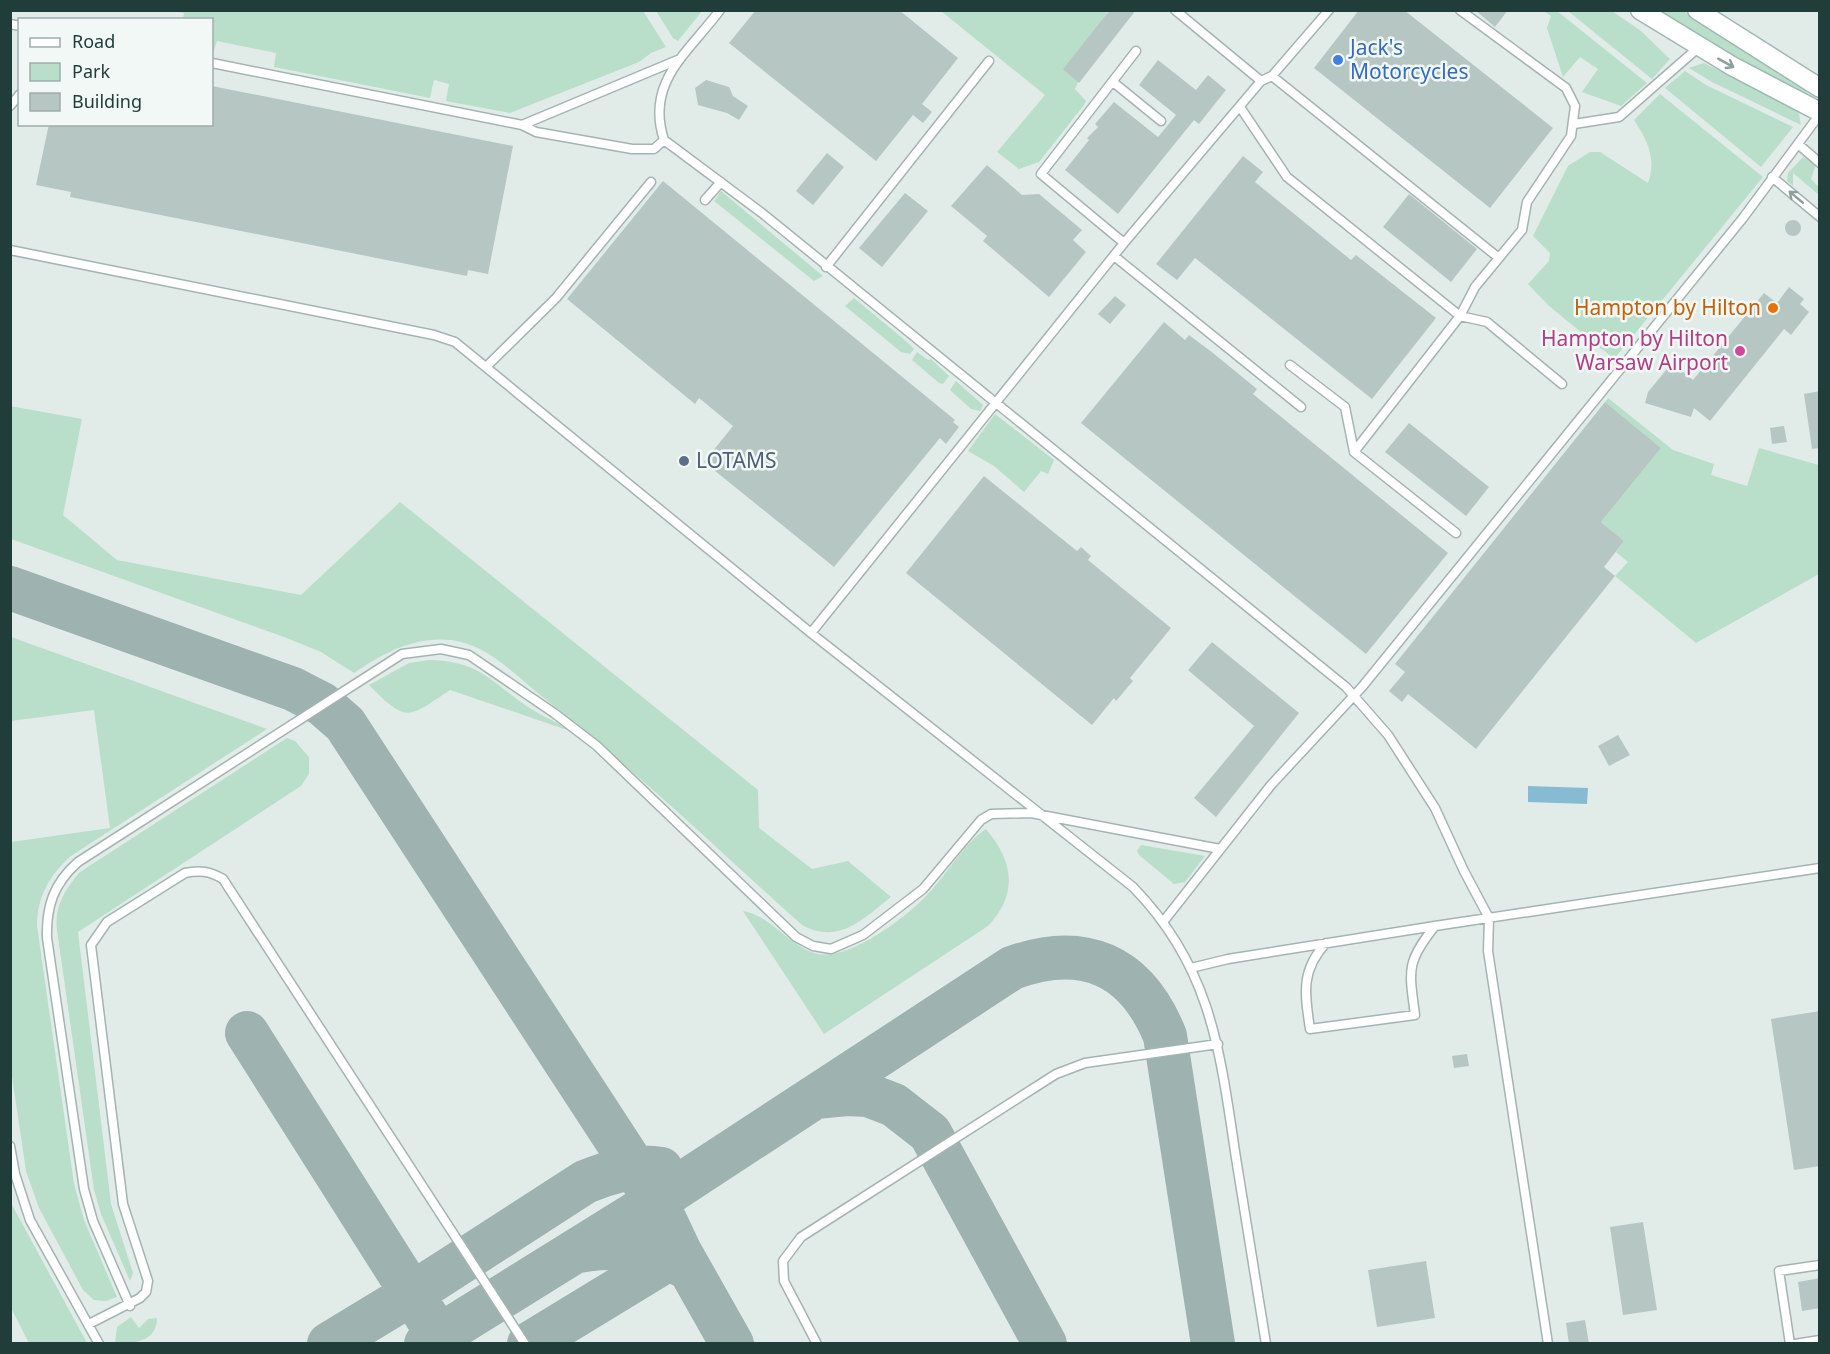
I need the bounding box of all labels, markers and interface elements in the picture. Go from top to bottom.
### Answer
legend [18,18,213,126]
text: Road [72,29,115,53]
place label: Jack's Motorcycles [1348,33,1468,85]
marker: Jack's Motorcycles [1331,53,1345,67]
one-way arrow [1717,57,1734,69]
text: Park [72,59,110,83]
text: Building [72,89,142,113]
one-way arrow [1788,190,1804,203]
place label: Hampton by Hilton [1574,293,1761,321]
marker: Hampton by Hilton [1766,301,1780,315]
place label: Hampton by Hilton Warsaw Airport [1541,324,1728,376]
marker: Hampton by Hilton Warsaw Airport [1733,344,1747,358]
place label: LOTAMS [696,446,777,474]
marker: LOTAMS [677,454,691,468]

